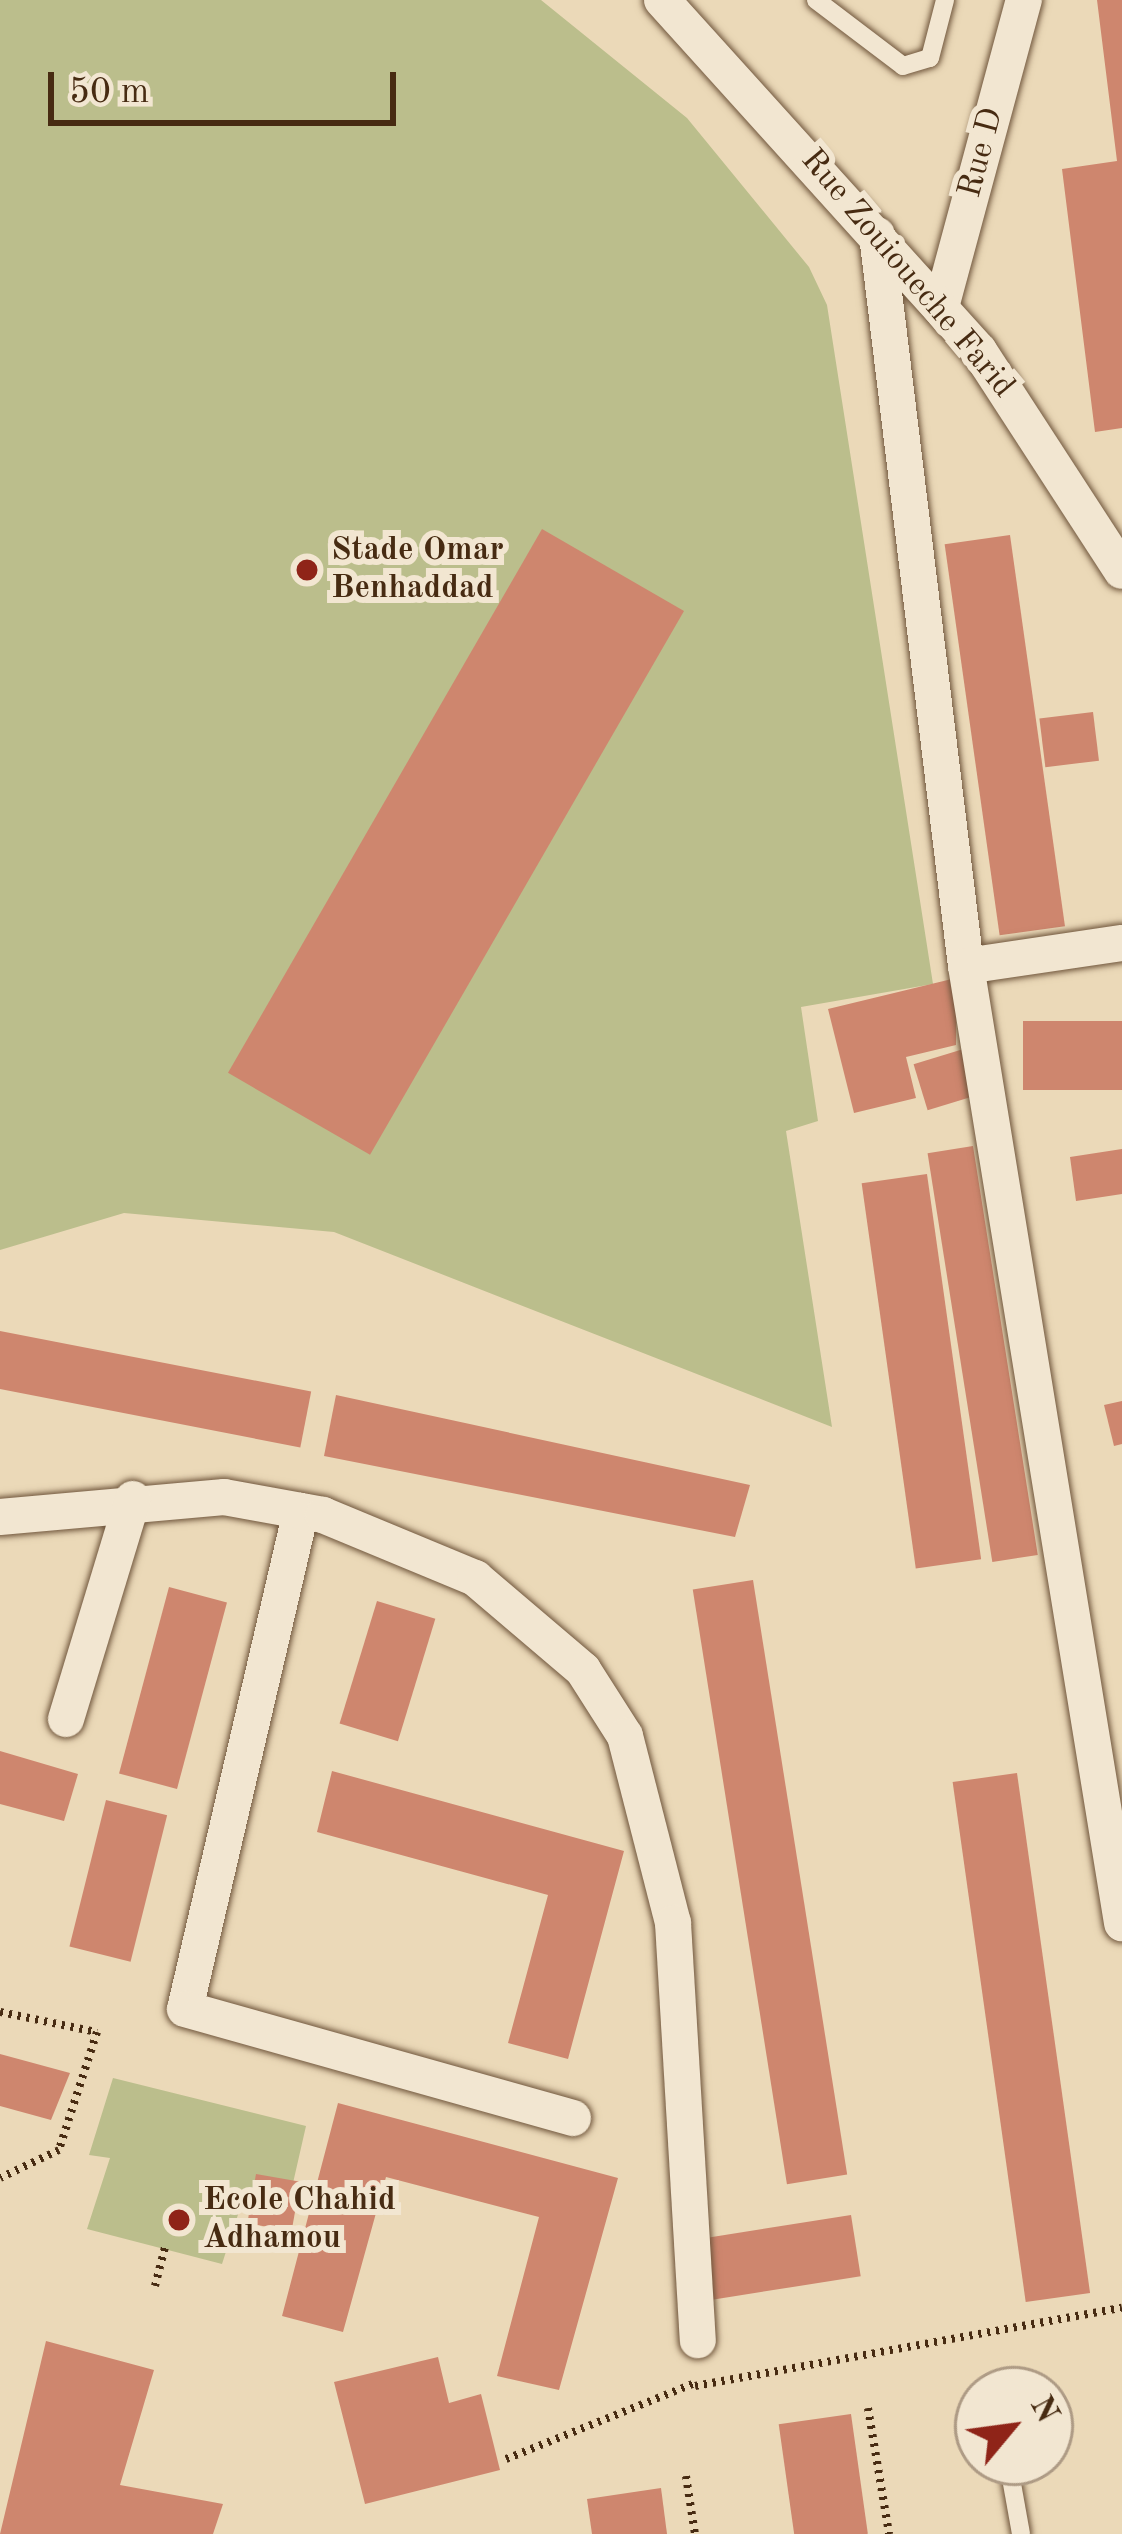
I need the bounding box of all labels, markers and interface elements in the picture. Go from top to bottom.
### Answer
scale bar [54,48,402,122]
text: 50 m [69,75,149,111]
street label: Rue D [951,104,1013,202]
street label: Rue Zouioueche Farid [791,142,1023,406]
place label: Stade Omar Benhaddad [331,531,504,609]
marker: Stade Omar Benhaddad [294,557,320,583]
place label: Ecole Chahid Adhamou [203,2181,396,2259]
marker: Ecole Chahid Adhamou [166,2207,192,2233]
north arrow [954,2366,1074,2486]
text: N [1023,2391,1064,2429]

